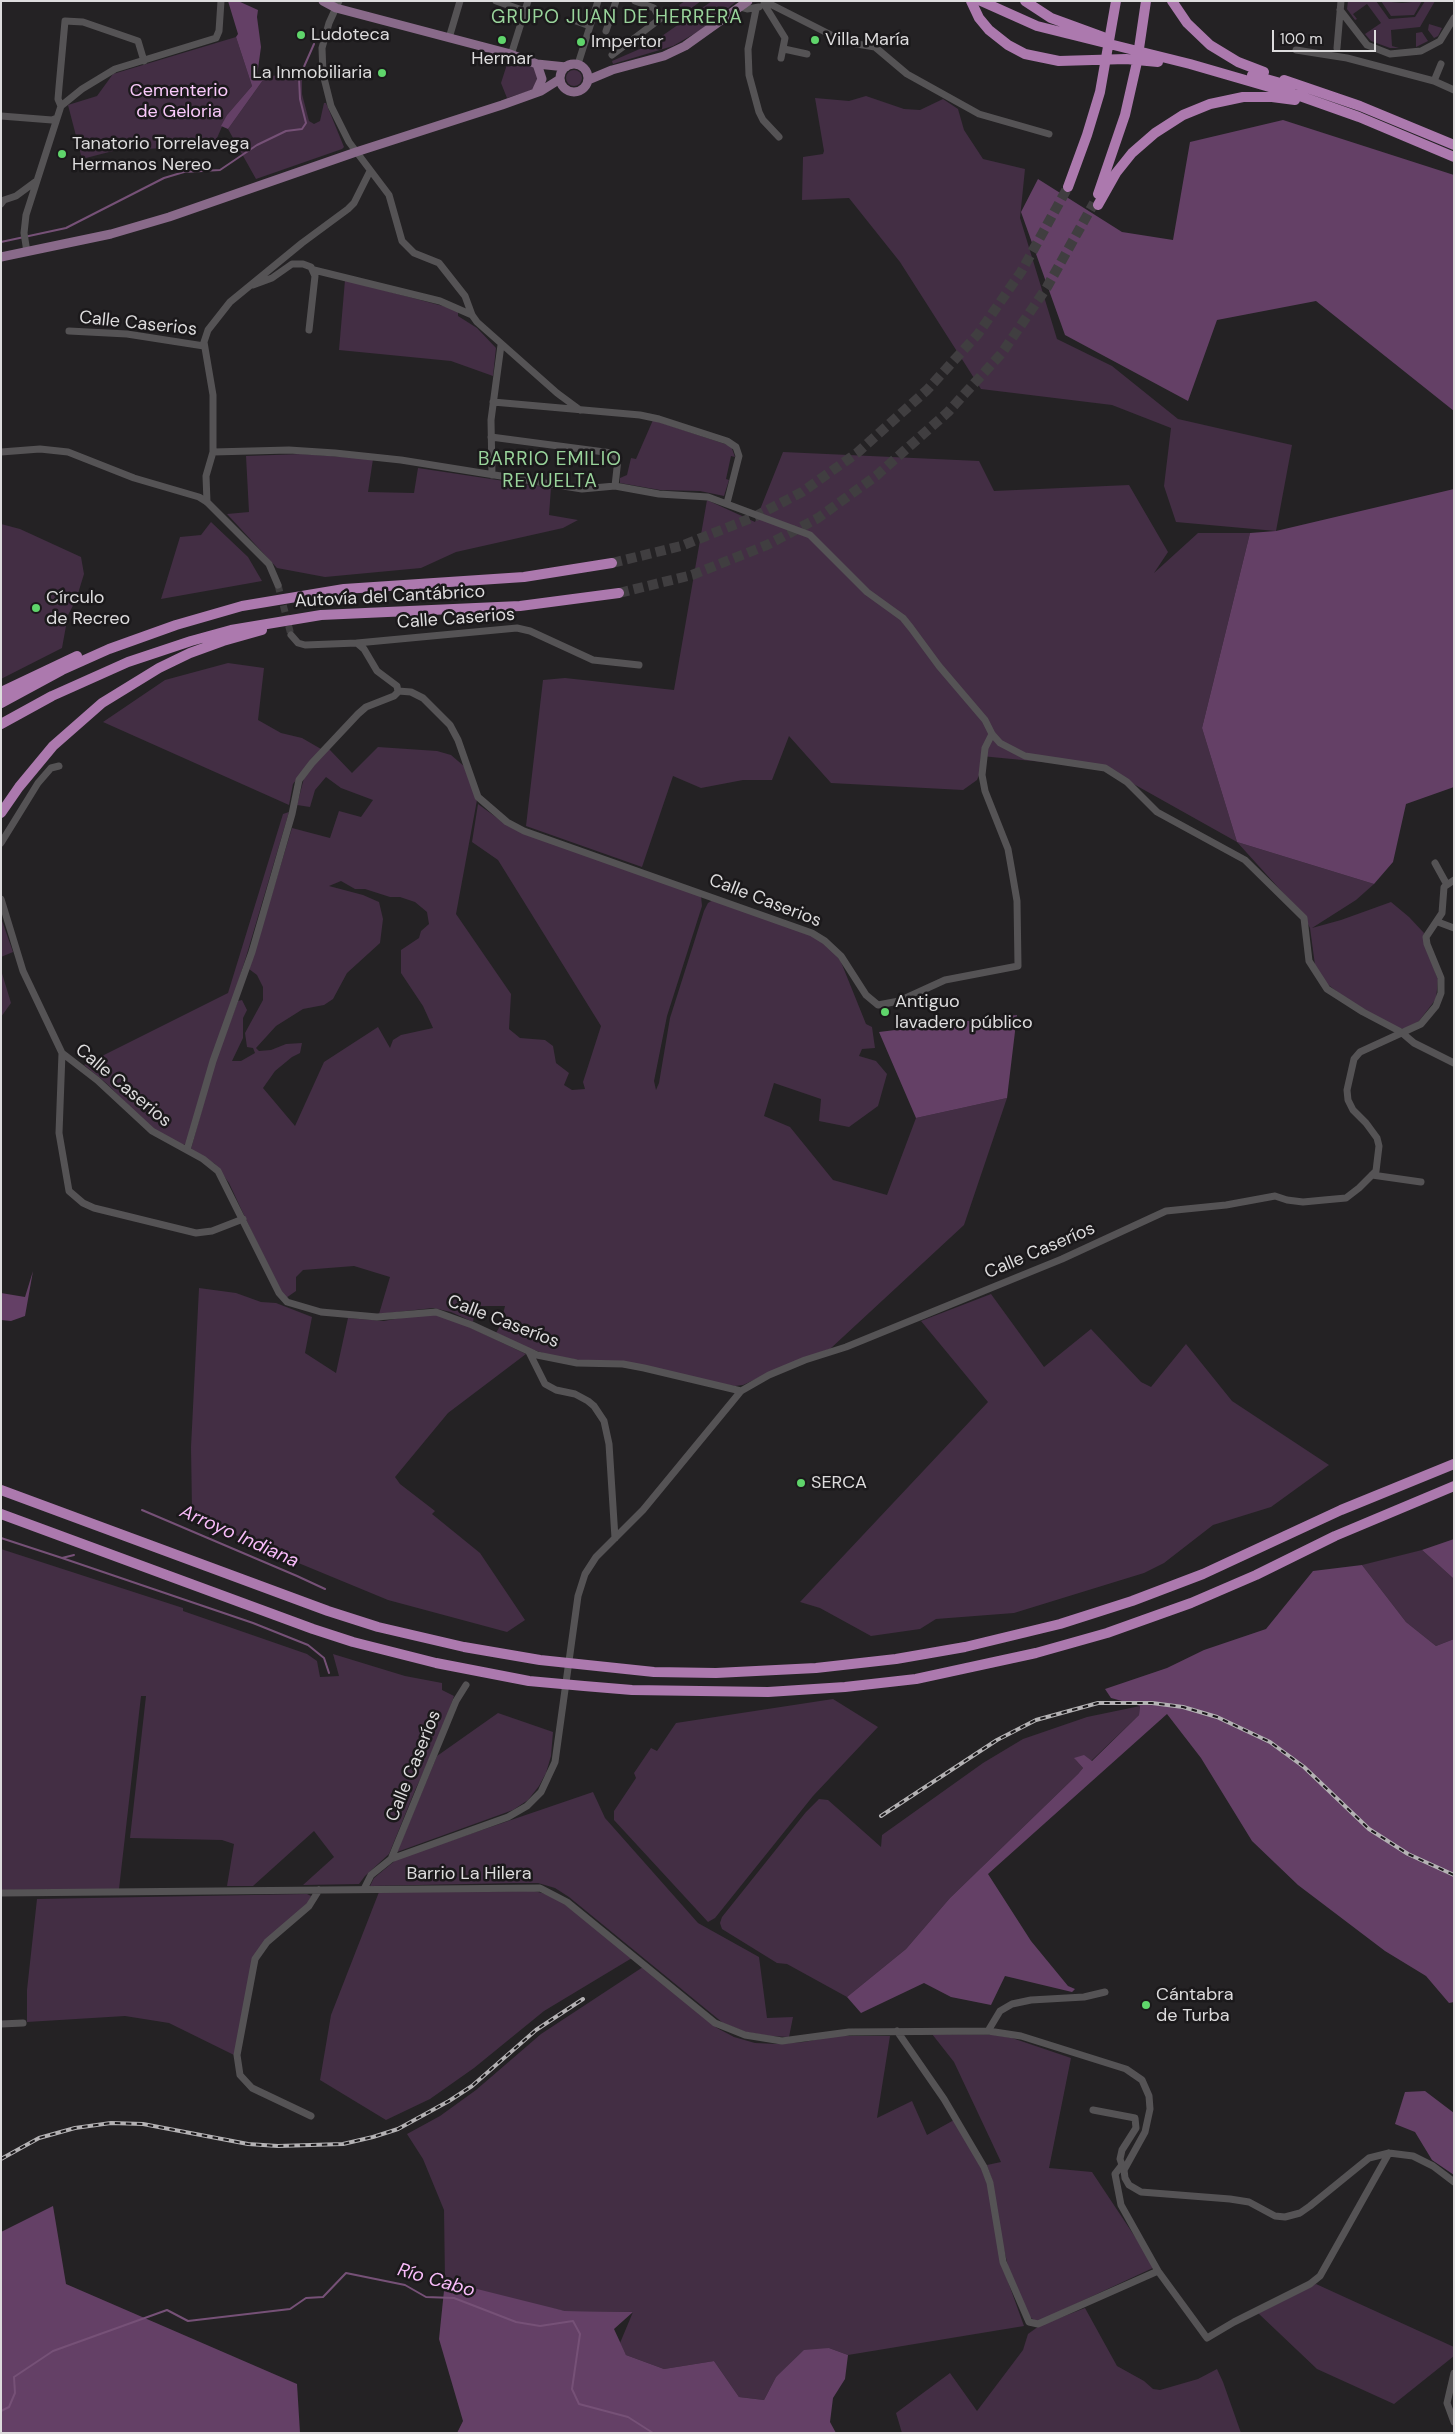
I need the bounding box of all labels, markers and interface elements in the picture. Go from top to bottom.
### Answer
district label: GRUPO JUAN DE HERRERA [488,7,746,29]
scale bar [1275,20,1379,52]
place label: Ludoteca [311,24,390,46]
marker: Ludoteca [295,29,307,41]
place label: Villa María [825,29,909,51]
text: 100 m [1280,29,1323,49]
place label: Impertor [591,31,664,53]
marker: Hermar [496,34,508,46]
marker: Villa María [809,34,821,46]
marker: Impertor [575,36,587,48]
place label: Hermar [471,48,533,70]
place label: La Inmobiliaria [252,62,372,84]
marker: La Inmobiliaria [376,67,388,79]
park label: Cementerio de Geloria [130,80,228,122]
place label: Tanatorio Torrelavega Hermanos Nereo [72,133,249,176]
marker: Tanatorio Torrelavega Hermanos Nereo [56,148,68,160]
street label: Calle Caserios [78,307,198,341]
district label: BARRIO EMILIO REVUELTA [476,449,624,493]
street label: Autovía del Cantábrico [294,581,486,613]
place label: Círculo de Recreo [46,587,130,630]
marker: Círculo de Recreo [30,602,42,614]
street label: Calle Caserios [396,604,516,634]
street label: Calle Caserios [706,870,824,932]
place label: Antiguo lavadero público [895,991,1033,1034]
marker: Antiguo lavadero público [879,1006,891,1018]
street label: Calle Caserios [71,1040,175,1132]
street label: Calle Caseríos [981,1218,1099,1284]
street label: Calle Caseríos [444,1291,562,1353]
place label: SERCA [811,1472,867,1494]
marker: SERCA [795,1477,807,1489]
water label: Arroyo Indiana [176,1501,302,1573]
street label: Calle Caseríos [382,1707,446,1825]
street label: Barrio La Hilera [406,1863,532,1885]
place label: Cántabra de Turba [1156,1984,1234,2026]
marker: Cántabra de Turba [1140,1999,1152,2011]
water label: Río Cabo [395,2259,477,2303]

